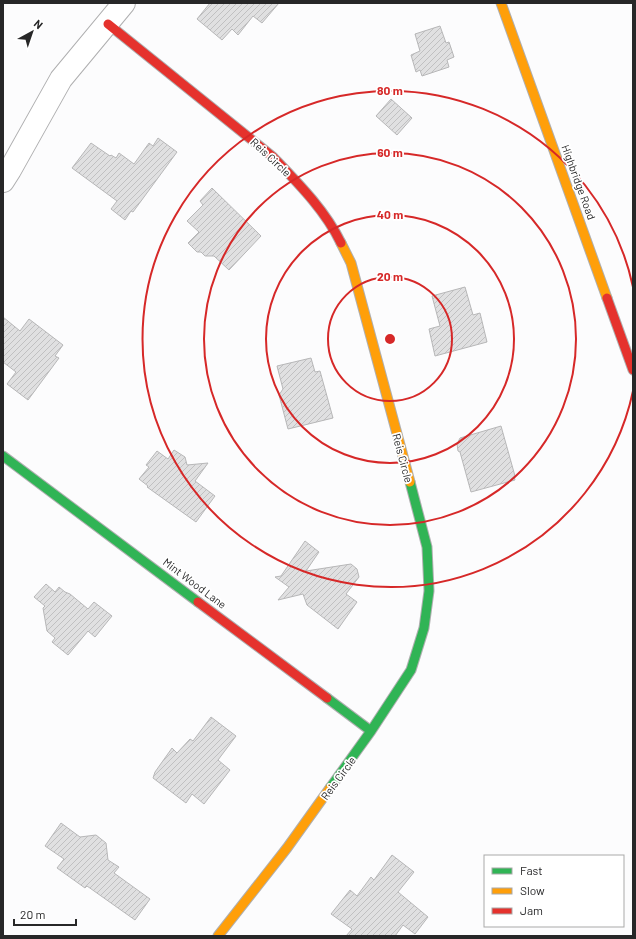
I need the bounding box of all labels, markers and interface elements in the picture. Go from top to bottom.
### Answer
north arrow [12,12,52,52]
text: N [32,17,46,31]
text: 80 m [377,83,403,97]
street label: Reis Circle [248,135,294,179]
street label: Highbridge Road [559,143,599,221]
text: 60 m [377,145,403,159]
text: 40 m [377,207,403,221]
text: 20 m [377,269,403,283]
centre of rings [383,332,397,346]
street label: Reis Circle [390,432,416,484]
street label: Mint Wood Lane [161,555,229,611]
street label: Reis Circle [318,754,358,802]
legend [484,855,624,927]
text: Fast [520,863,543,877]
text: Slow [520,883,545,897]
scale bar [14,901,76,927]
text: Jam [520,903,543,917]
text: 20 m [20,907,46,921]

